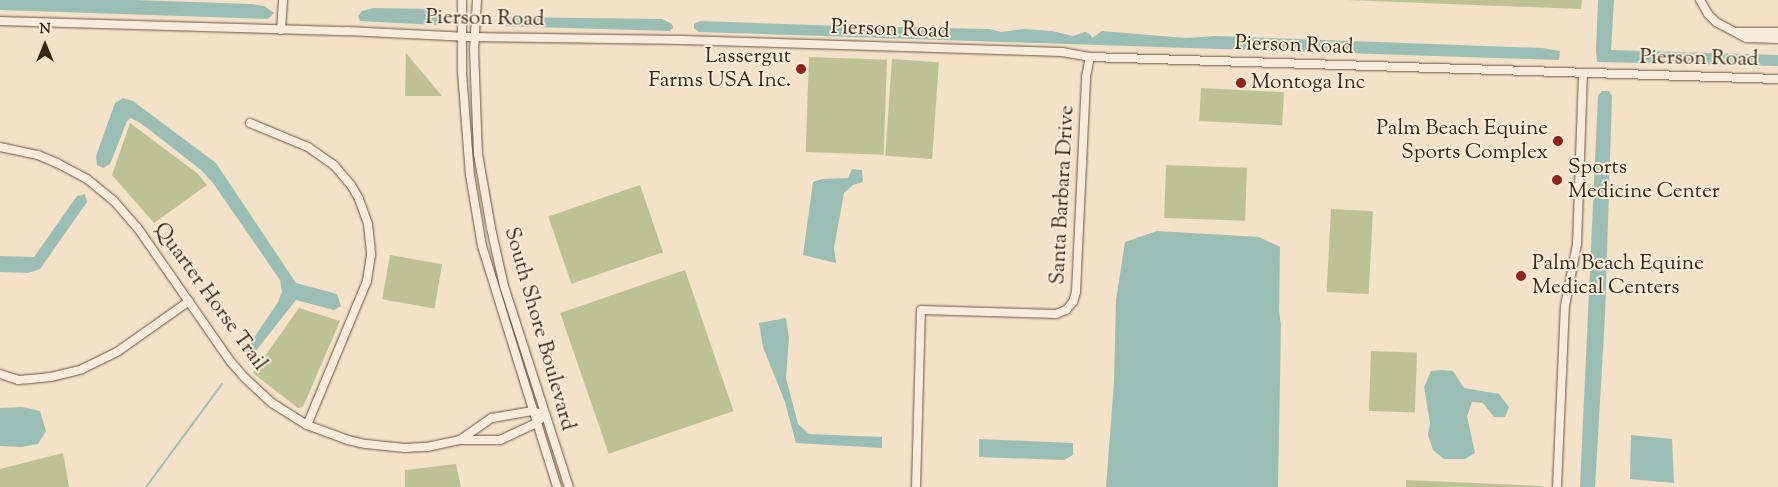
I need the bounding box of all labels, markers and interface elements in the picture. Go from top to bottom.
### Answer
street label: Pierson Road [425,5,545,33]
street label: Pierson Road [830,15,950,45]
north arrow [20,20,70,70]
text: N [39,20,51,40]
street label: Pierson Road [1234,31,1354,61]
place label: Lassergut Farms USA Inc. [648,44,791,94]
street label: Pierson Road [1639,45,1759,73]
marker: Lassergut Farms USA Inc. [795,63,807,75]
place label: Montoga Inc [1251,70,1365,96]
marker: Montoga Inc [1235,77,1247,89]
street label: Santa Barbara Drive [1046,105,1080,285]
place label: Palm Beach Equine Sports Complex [1376,116,1548,166]
marker: Palm Beach Equine Sports Complex [1552,135,1564,147]
place label: Sports Medicine Center [1568,155,1720,205]
marker: Sports Medicine Center [1550,173,1564,187]
street label: Quarter Horse Trail [148,218,272,376]
street label: South Shore Boulevard [498,224,580,434]
place label: Palm Beach Equine Medical Centers [1532,251,1704,301]
marker: Palm Beach Equine Medical Centers [1514,269,1528,283]

